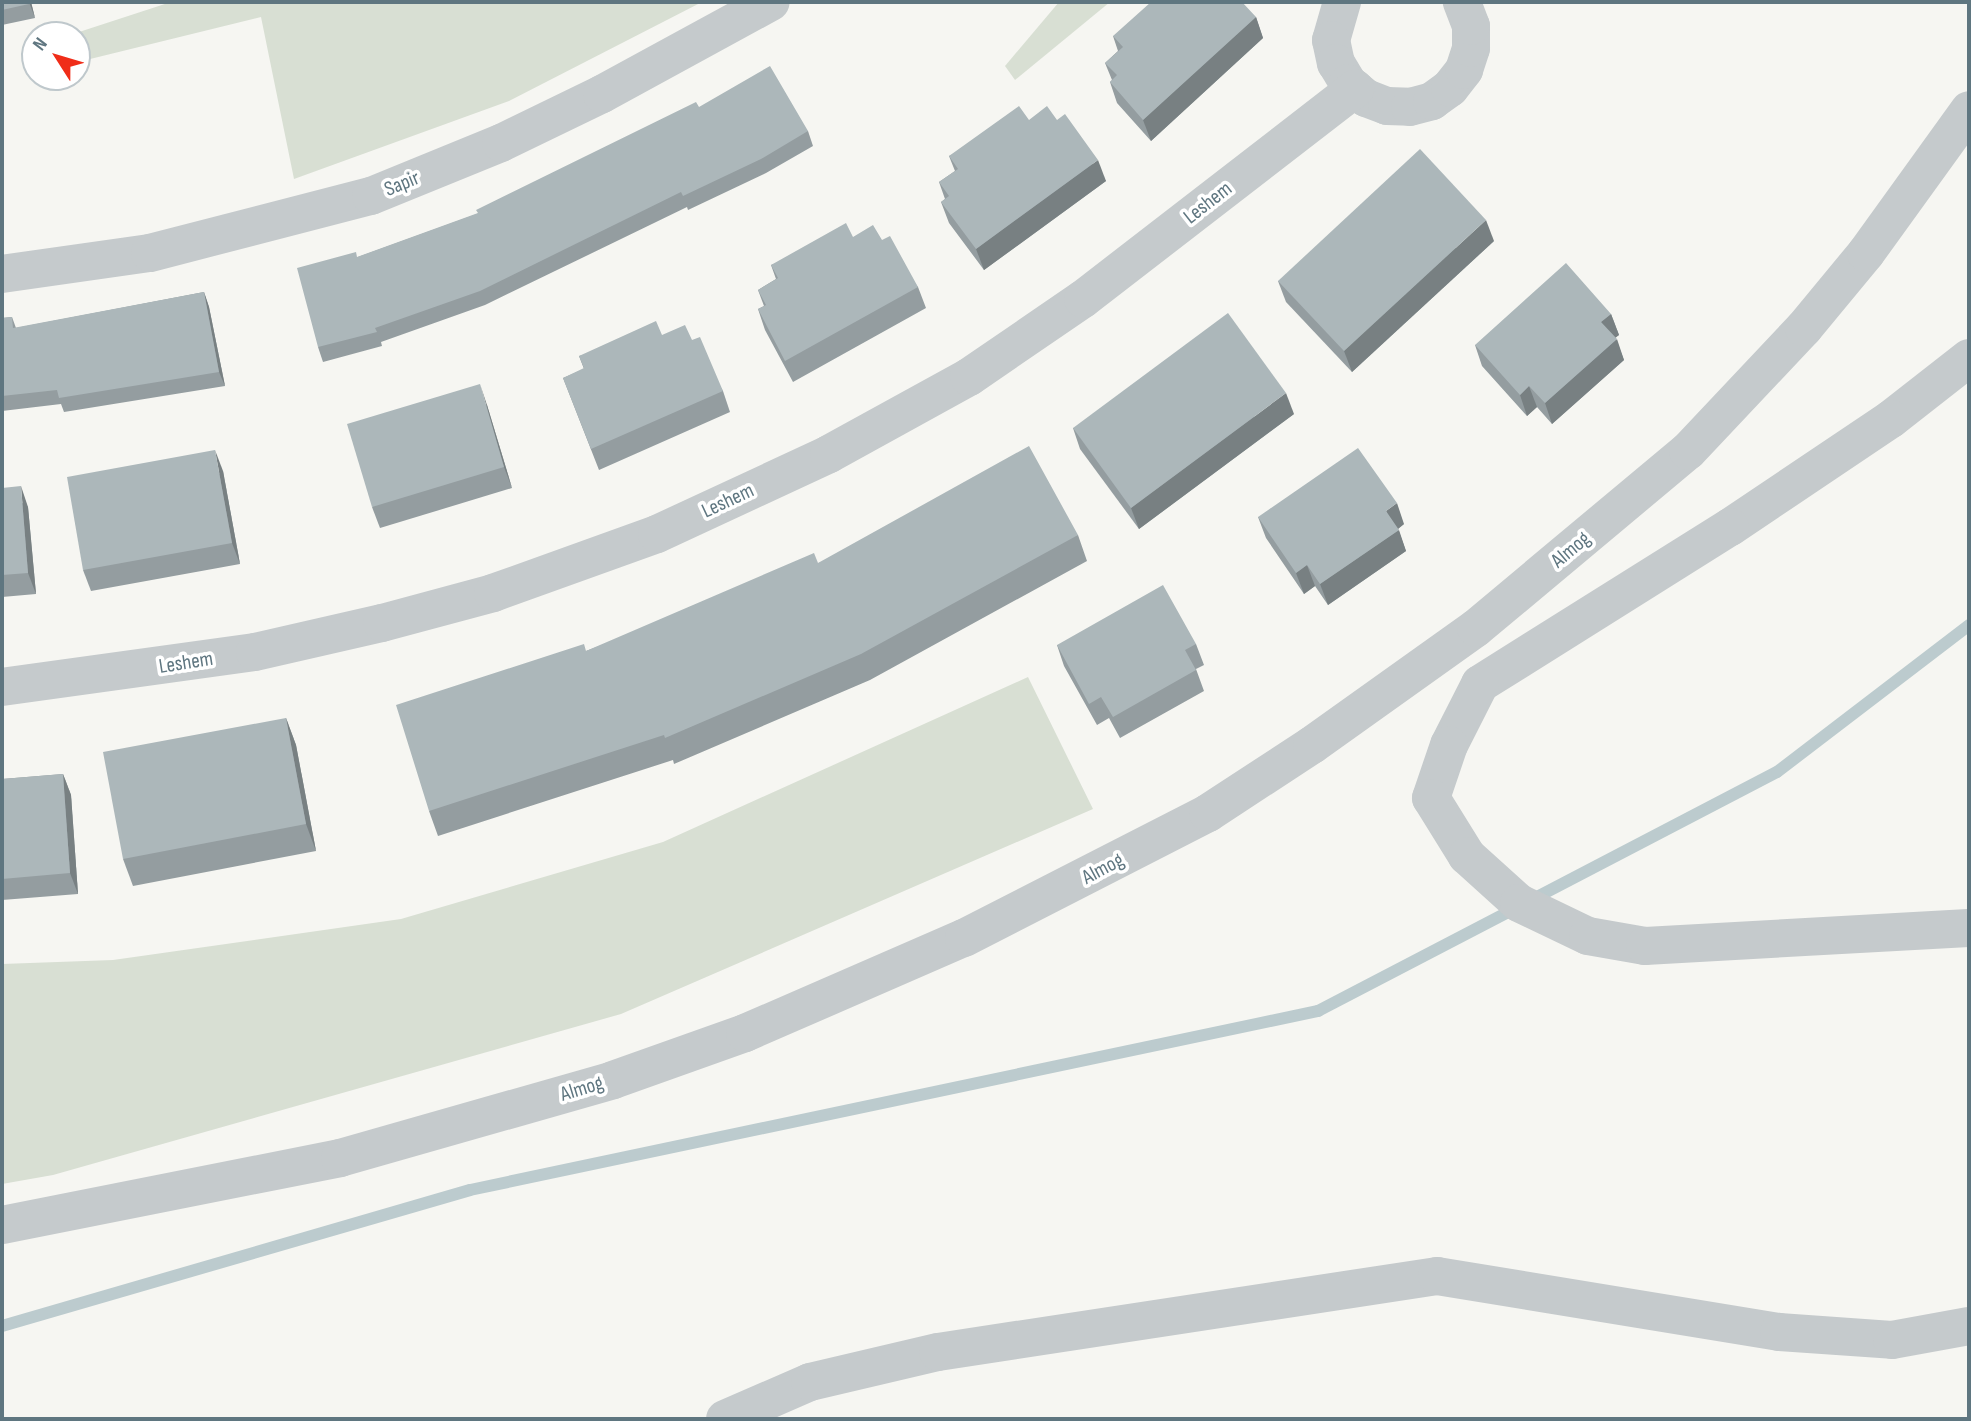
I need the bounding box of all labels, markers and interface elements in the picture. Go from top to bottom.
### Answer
north arrow [21,21,91,91]
text: N [28,33,53,55]
street label: Sapir [381,166,423,202]
street label: Leshem [1179,176,1237,230]
street label: Leshem [698,478,758,524]
street label: Almog [1546,526,1596,574]
street label: Leshem [157,646,215,680]
street label: Almog [1078,848,1128,890]
street label: Almog [557,1071,607,1107]

